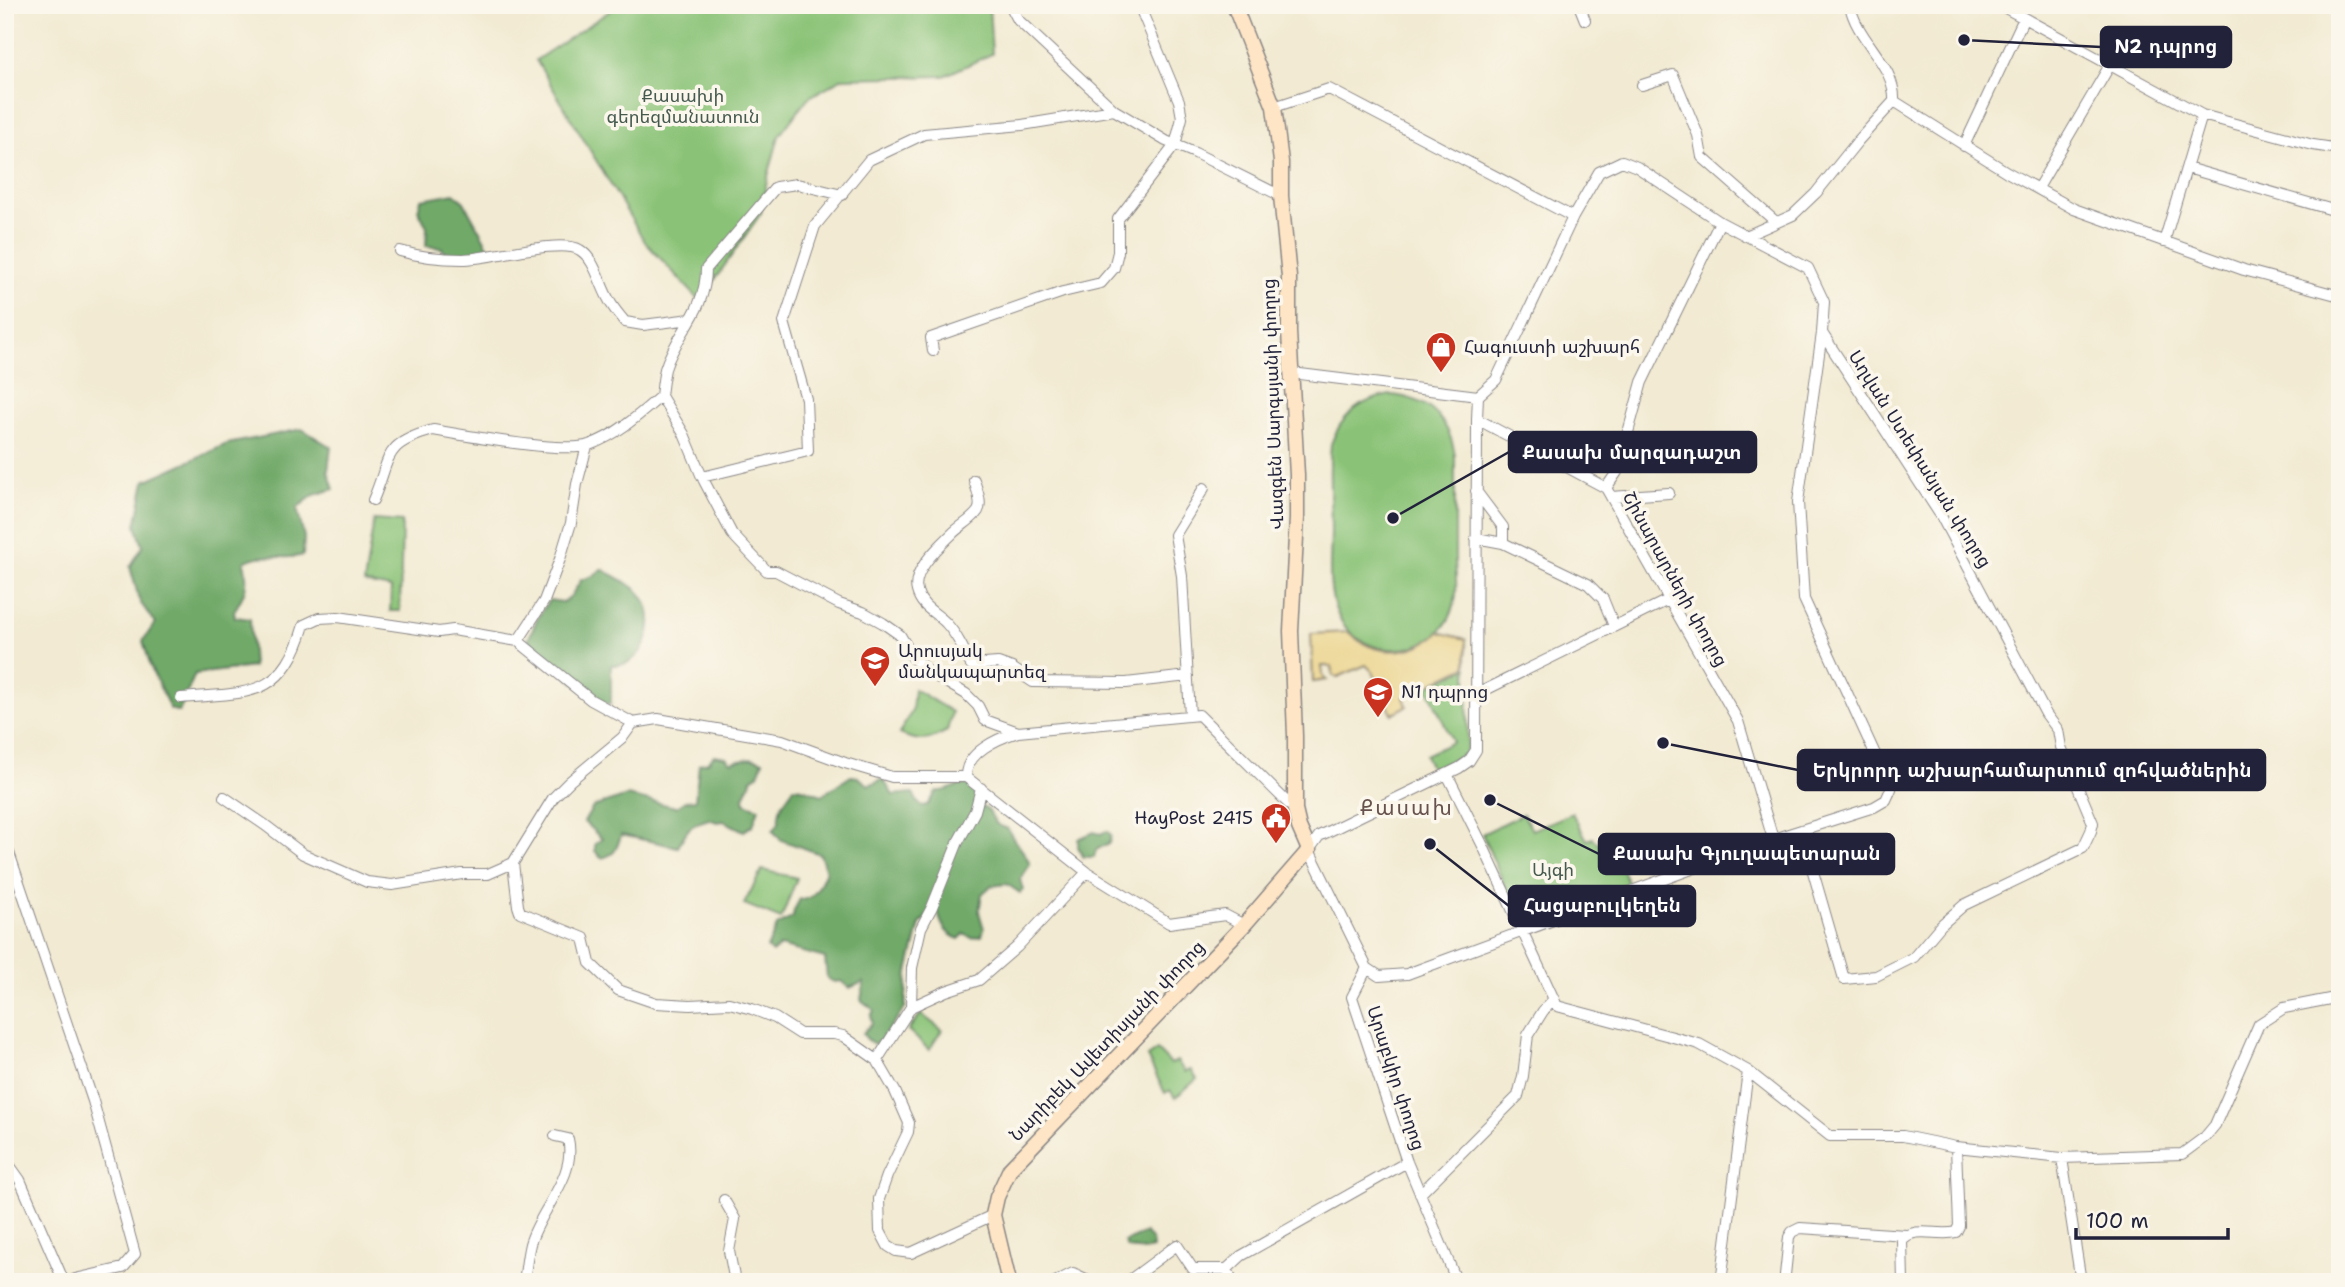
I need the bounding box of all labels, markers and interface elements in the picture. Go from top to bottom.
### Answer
callout: N2 դպրոց [2101,27,2231,67]
text: N2 դպրոց [2115,34,2217,59]
park label: Քասախի գերեզմանատուն [606,84,760,129]
street label: Վազգեն Սարգսյանի փողոց [1257,278,1289,530]
shop icon: Հագուստի աշխարհ [1424,330,1458,374]
place label: Հագուստի աշխարհ [1464,335,1640,359]
street label: Աղվան Ստեփանյան փողոց [1843,346,1997,572]
callout: Քասախ մարզադաշտ [1509,432,1756,472]
text: Քասախ մարզադաշտ [1523,440,1741,465]
street label: Շինարարների փողոց [1617,487,1733,671]
place label: Արուսյակ մանկապարտեզ [898,639,1047,684]
school or university icon: Արուսյակ մանկապարտեզ [858,644,892,688]
school or university icon: N1 դպրոց [1361,675,1395,719]
place label: N1 դպրոց [1401,680,1488,704]
callout: Երկրորդ աշխարհամարտում զոհվածներին [1798,750,2265,790]
text: Երկրորդ աշխարհամարտում զոհվածներին [1813,758,2252,783]
district label: Քասախ [1360,794,1454,822]
public building icon: HayPost 2415 [1259,801,1293,845]
place label: HayPost 2415 [1134,806,1253,830]
callout: Քասախ Գյուղապետարան [1599,834,1894,874]
text: Քասախ Գյուղապետարան [1613,841,1881,866]
park label: Այգի [1532,858,1574,882]
callout: Հացաբուլկեղեն [1509,886,1695,926]
text: Հացաբուլկեղեն [1523,893,1681,918]
street label: Նարիբեկ Ավետիսյանի փողոց [1004,935,1210,1147]
street label: Արաբկիր փողոց [1361,1003,1431,1153]
scale bar [2076,1196,2228,1240]
text: 100 m [2086,1207,2149,1235]

